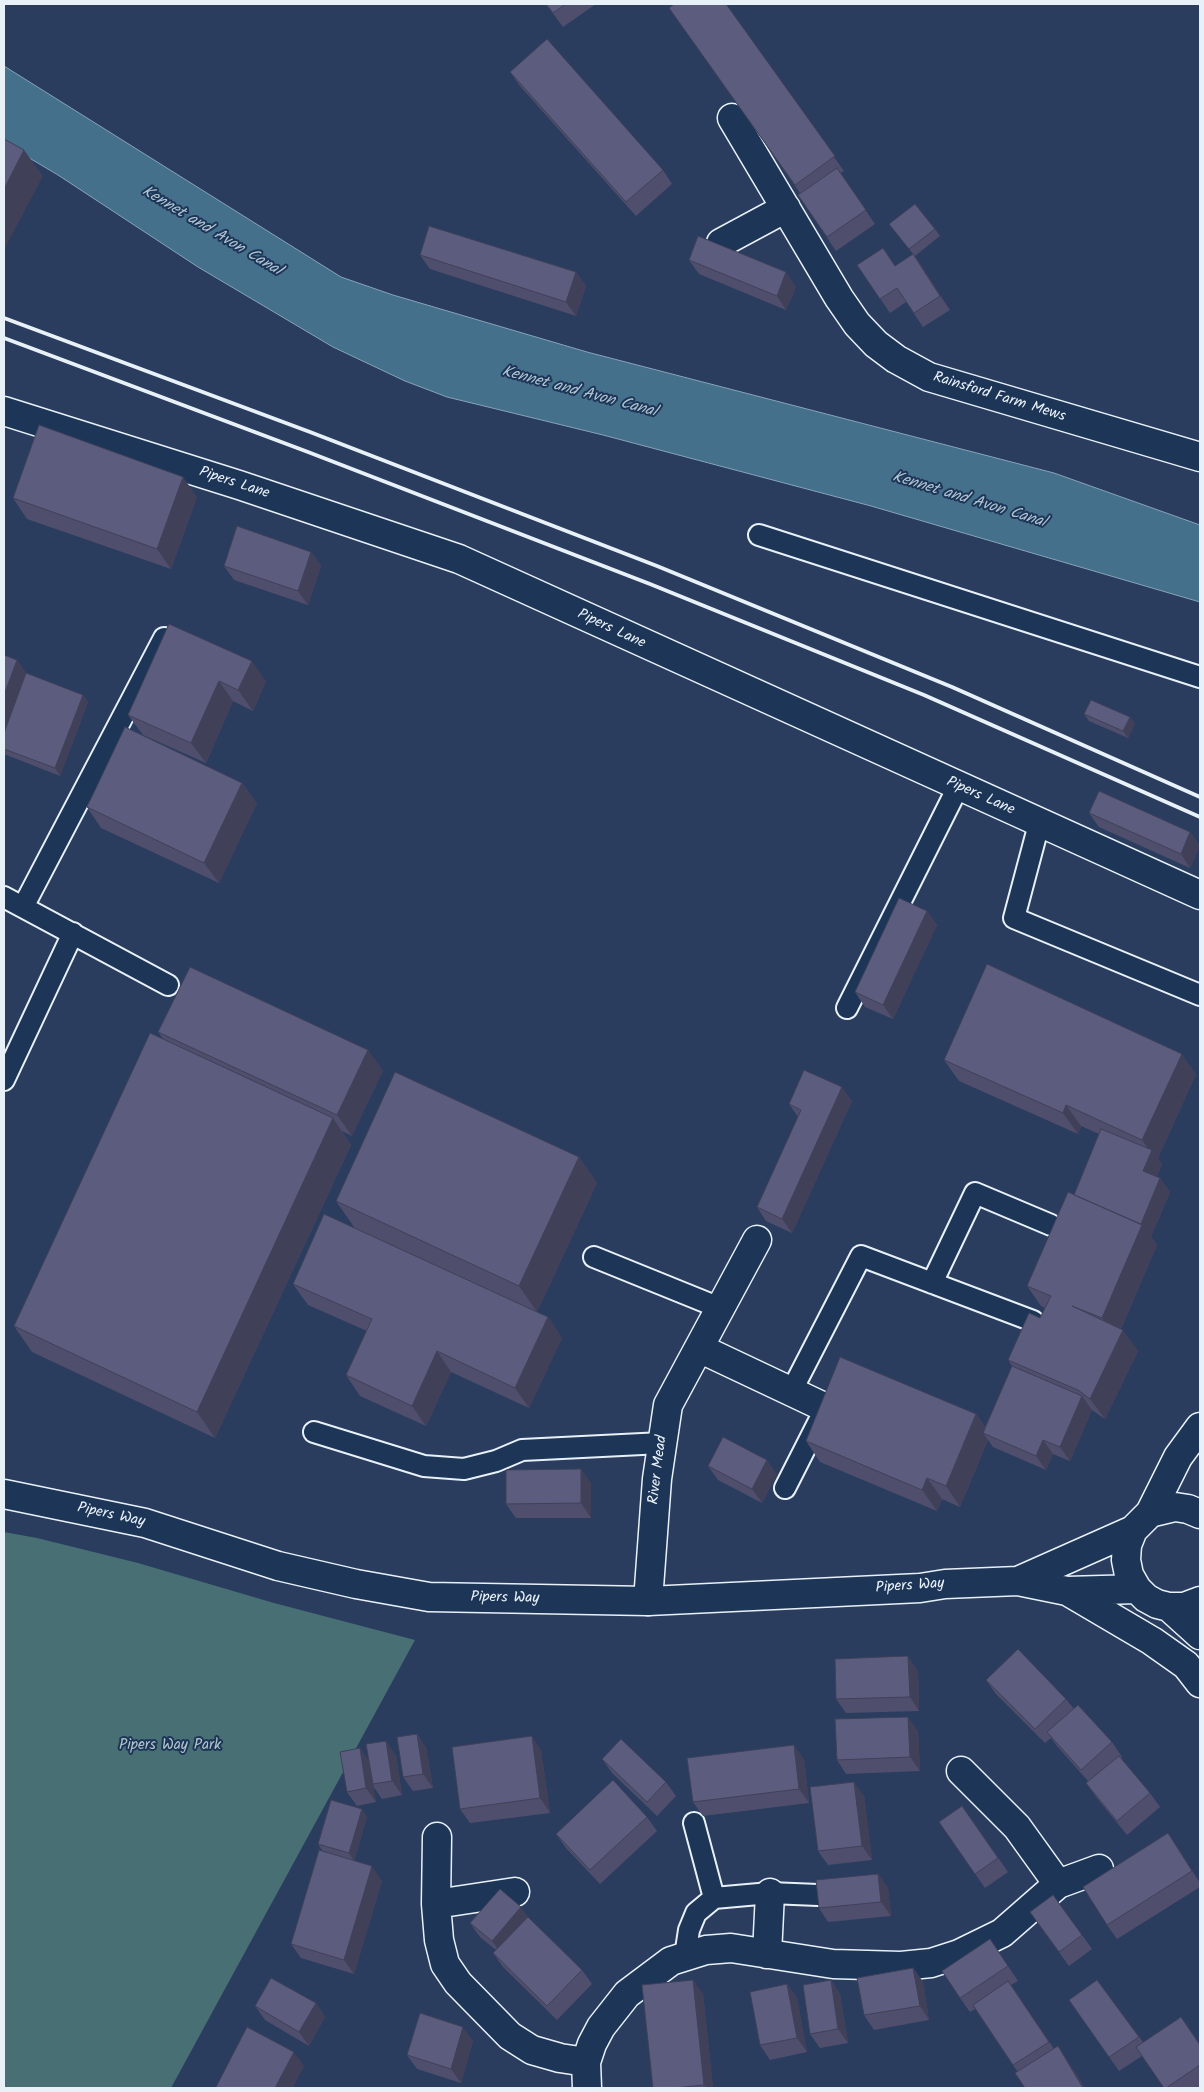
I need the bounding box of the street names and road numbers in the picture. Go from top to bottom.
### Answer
street label: Rainsford Farm Mews [931,369,1067,427]
street label: Pipers Lane [197,464,271,504]
street label: Pipers Lane [574,606,648,654]
street label: Pipers Lane [943,774,1017,820]
street label: River Mead [646,1434,672,1506]
street label: Pipers Way [75,1500,147,1532]
street label: Pipers Way [875,1576,945,1598]
street label: Pipers Way [470,1589,540,1609]

